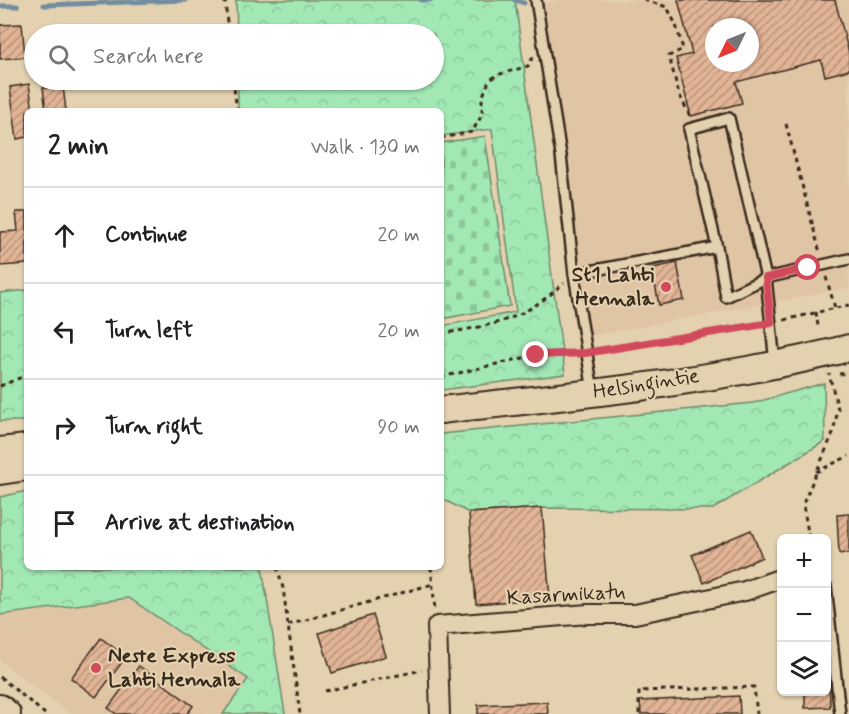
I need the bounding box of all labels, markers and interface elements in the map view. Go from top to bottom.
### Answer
north arrow [705,18,759,72]
search box [24,24,444,90]
icon: search [45,41,78,74]
text: Search here [93,43,204,71]
text: 2 min [48,130,109,164]
text: Walk · 130 m [311,134,420,161]
icon: ahead [48,219,81,252]
text: Continue [105,221,187,249]
text: 20 m [377,222,420,249]
route start [794,254,820,280]
place label: St1 Lahti Hennala [572,261,655,313]
marker: St1 Lahti Hennala [659,280,673,294]
icon: left [48,315,81,348]
text: Turn left [105,317,193,345]
text: 20 m [377,318,420,345]
route end [522,341,548,367]
street label: Helsingintie [591,362,701,408]
icon: right [48,411,81,444]
text: Turn right [105,413,203,441]
text: 90 m [377,414,420,441]
icon: arrive [48,507,81,540]
text: Arrive at destination [105,509,295,537]
map controls [777,534,831,696]
button: + [777,534,831,588]
street label: Kasarmikatu [506,578,626,612]
button: − [777,588,831,642]
place label: Neste Express Lahti Hennala [108,642,241,694]
button: layers [777,642,831,696]
marker: Neste Express Lahti Hennala [89,661,103,675]

